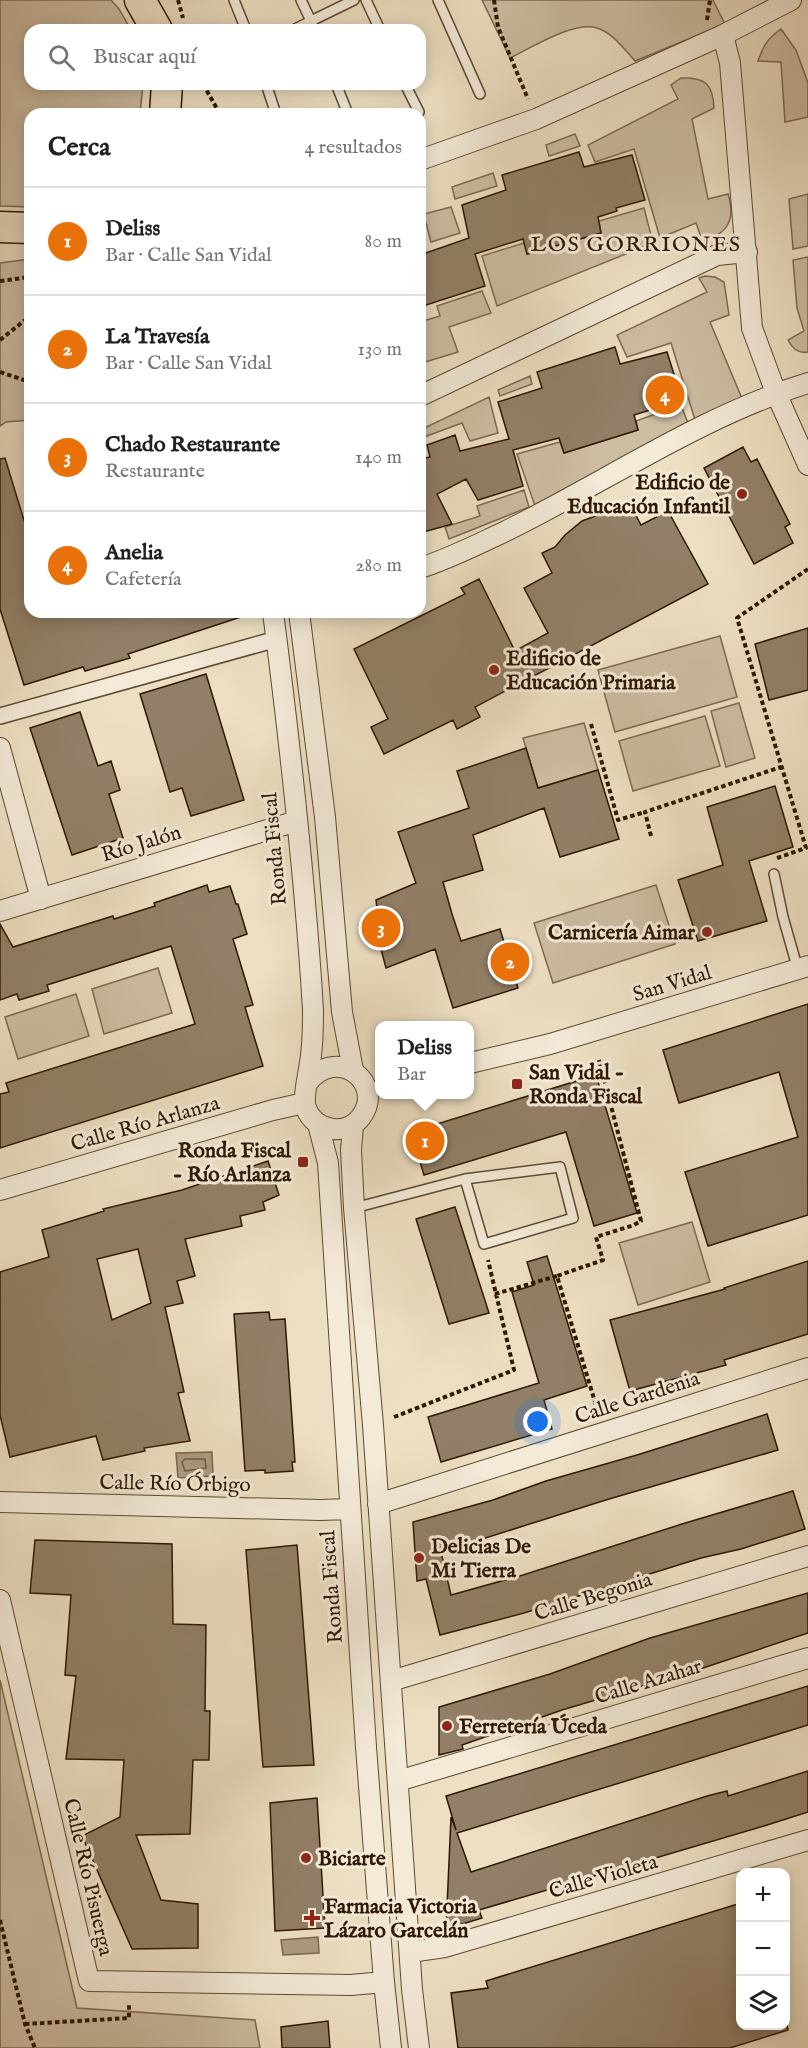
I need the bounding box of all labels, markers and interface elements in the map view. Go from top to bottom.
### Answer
search box [24,24,426,90]
icon: search [45,41,78,74]
text: Buscar aquí [93,43,196,71]
text: Cerca [48,131,110,164]
text: 4 resultados [304,135,402,160]
text: Deliss [105,215,160,243]
text: 1 [64,229,71,254]
text: 80 m [365,229,402,254]
district label: LOS GORRIONES [531,231,741,259]
text: Bar · Calle San Vidal [105,243,272,268]
text: La Travesía [105,323,210,351]
text: 2 [63,337,72,362]
text: 130 m [357,337,402,362]
text: Bar · Calle San Vidal [105,351,272,376]
pin: 4 [646,372,684,418]
text: Chado Restaurante [105,431,280,459]
text: 3 [64,445,71,470]
text: 140 m [355,445,402,470]
text: Restaurante [105,459,205,484]
place label: Edificio de Educación Infantil [567,470,731,521]
marker: Edificio de Educación Infantil [735,487,749,501]
text: Anelia [105,539,163,567]
text: 4 [63,553,72,578]
text: 280 m [355,553,402,578]
text: Cafetería [105,567,182,592]
place label: Edificio de Educación Primaria [506,646,676,697]
marker: Edificio de Educación Primaria [487,663,501,677]
street label: Ronda Fiscal [257,791,294,907]
street label: Río Jalón [98,819,185,869]
pin: 3 [362,906,400,950]
place label: Carnicería Aimar [548,920,695,947]
marker: Carnicería Aimar [700,925,714,939]
pin: 2 [490,940,530,984]
street label: San Vidal [630,960,715,1009]
popup [375,1021,474,1099]
text: Deliss [397,1034,452,1062]
place label: San Vidal - Ronda Fiscal [529,1060,644,1111]
text: Bar [397,1062,426,1087]
marker: San Vidal - Ronda Fiscal [510,1077,524,1091]
street label: Calle Río Arlanza [68,1090,224,1159]
pin: 1 [406,1118,444,1164]
place label: Ronda Fiscal - Río Arlanza [173,1138,292,1189]
marker: Ronda Fiscal - Río Arlanza [296,1155,310,1169]
street label: Calle Gardenia [572,1365,704,1431]
your location [523,1407,552,1436]
street label: Calle Río Órbigo [99,1469,251,1499]
street label: Ronda Fiscal [315,1529,350,1644]
place label: Delicias De Mi Tierra [431,1534,531,1585]
marker: Delicias De Mi Tierra [412,1551,426,1565]
street label: Calle Begonia [531,1566,656,1628]
street label: Calle Azahar [592,1653,706,1712]
place label: Ferretería Úceda [459,1713,608,1741]
marker: Ferretería Úceda [440,1719,454,1733]
street label: Calle Río Pisuerga [56,1796,119,1960]
place label: Biciarte [318,1846,386,1873]
street label: Calle Violeta [546,1849,662,1906]
marker: Biciarte [299,1851,313,1865]
map controls [736,1868,790,2030]
button: + [736,1868,790,1922]
place label: Farmacia Victoria Lázaro Garcelán [324,1894,477,1945]
marker: Farmacia Victoria Lázaro Garcelán [305,1911,319,1925]
button: − [736,1922,790,1976]
button: layers [736,1976,790,2030]

